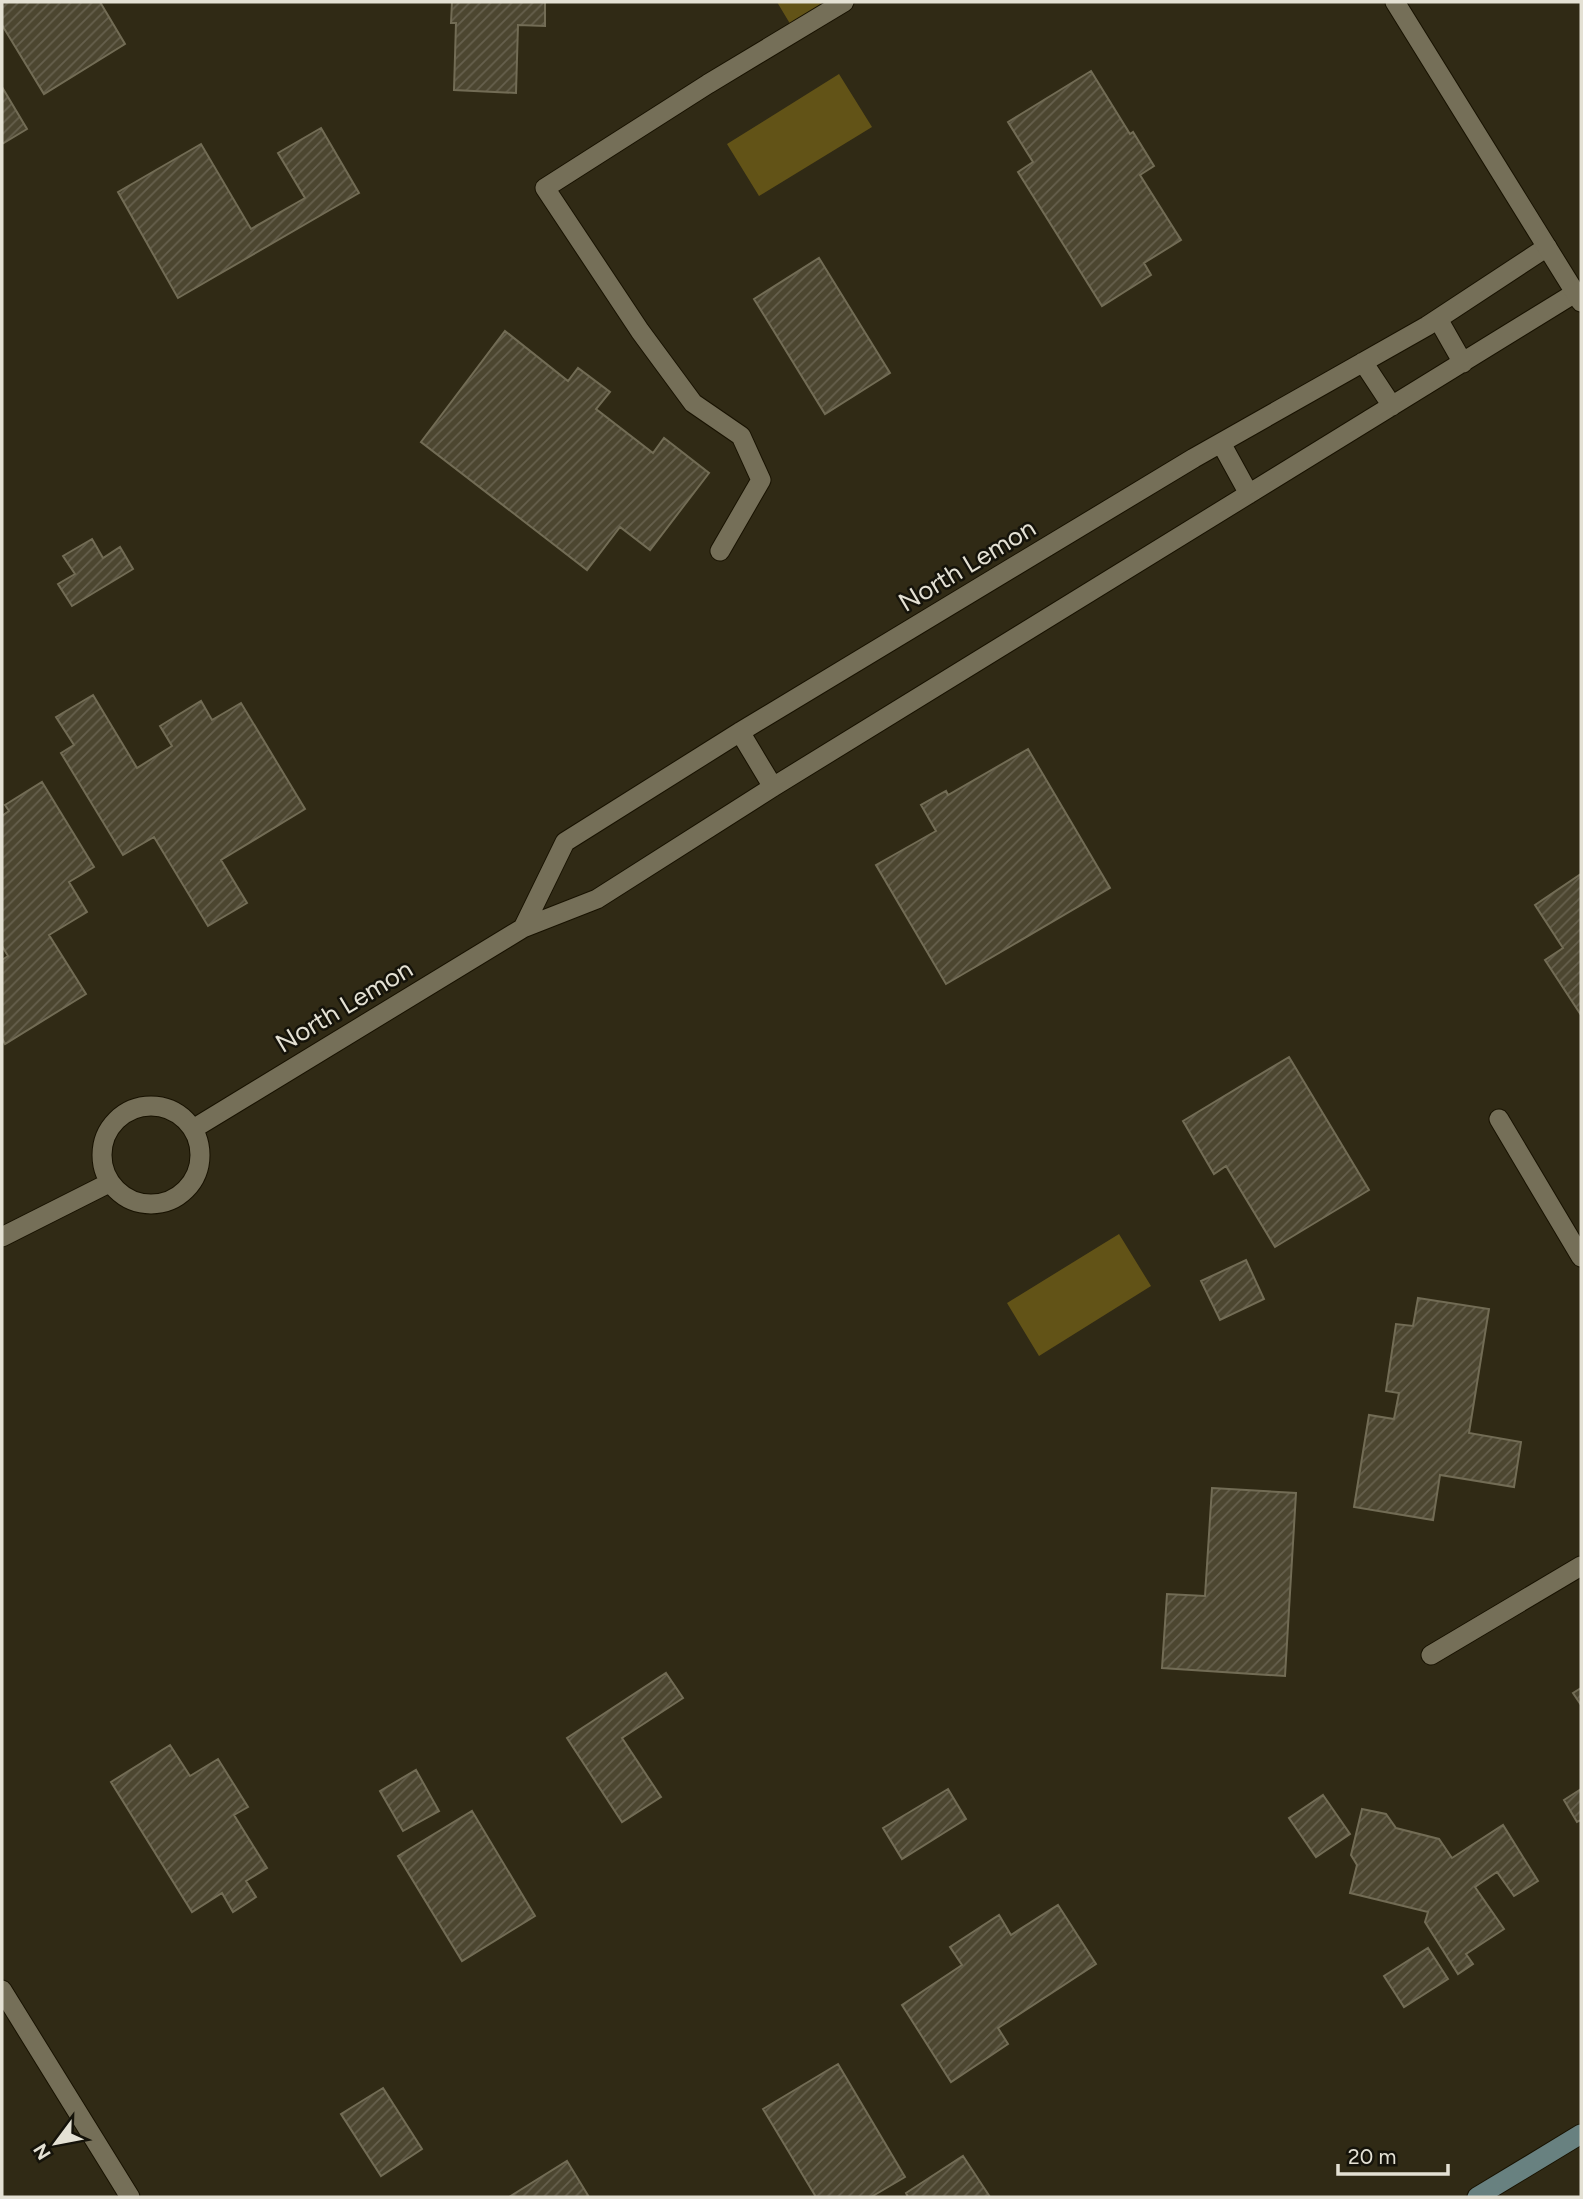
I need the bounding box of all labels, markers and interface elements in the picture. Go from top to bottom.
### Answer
street label: North Lemon [893,512,1041,618]
street label: North Lemon [270,953,418,1059]
north arrow [21,2108,91,2178]
scale bar [1338,2132,1448,2176]
text: N [28,2139,56,2164]
text: 20 m [1348,2144,1396,2169]

